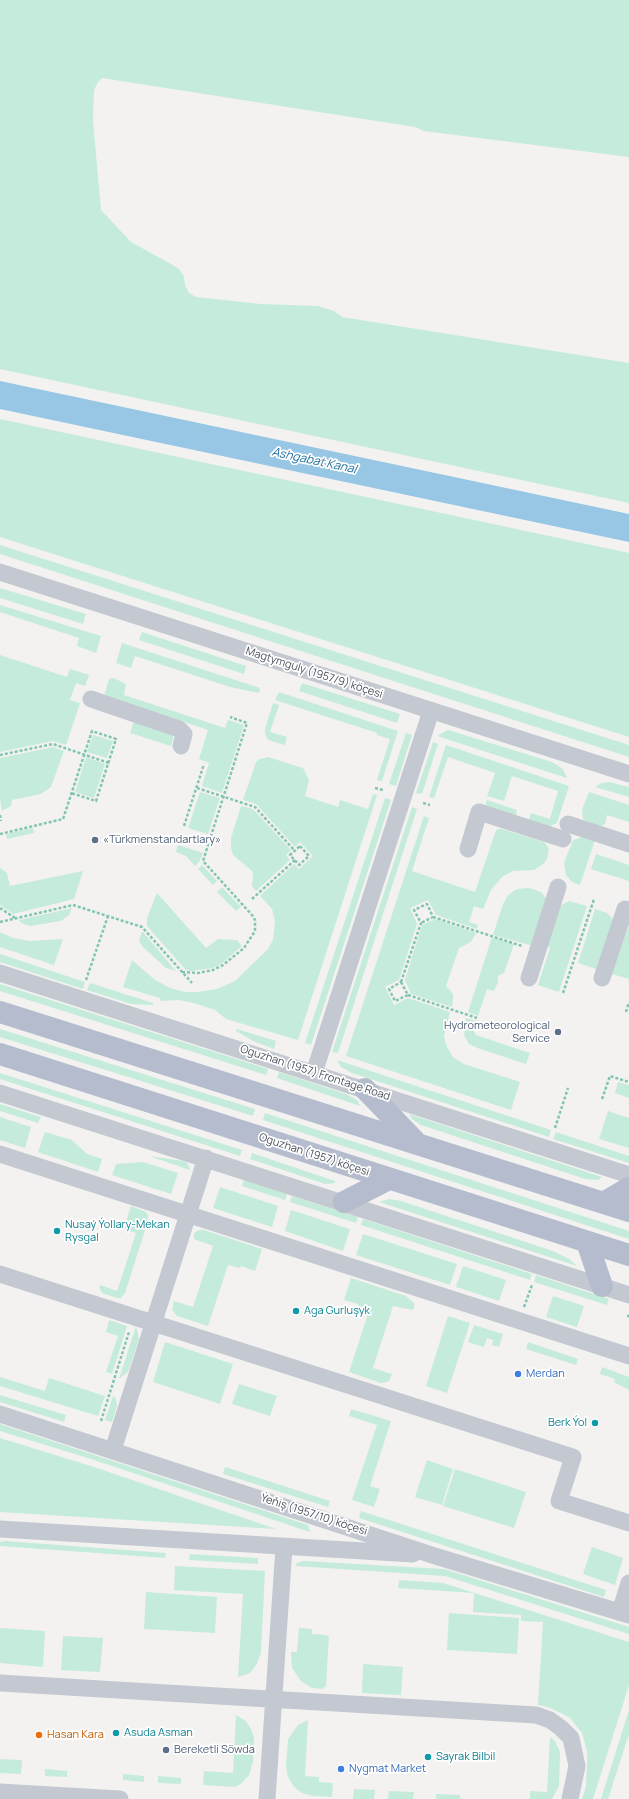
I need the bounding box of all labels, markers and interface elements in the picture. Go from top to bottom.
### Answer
water label: Ashgabat Kanal [270,445,358,477]
street label: Magtymguly (1957/9) köçesi [244,645,384,701]
place label: «Türkmenstandartlary» [103,833,221,847]
marker: «Türkmenstandartlary» [90,835,100,845]
place label: Hydrometeorological Service [444,1019,550,1045]
marker: Hydrometeorological Service [553,1027,563,1037]
street label: Oguzhan (1957) Frontage Road [238,1042,392,1104]
street label: Oguzhan (1957) köçesi [257,1131,371,1179]
place label: Nusaý Ýollary-Mekan Rysgal [65,1218,170,1244]
marker: Nusaý Ýollary-Mekan Rysgal [52,1226,62,1236]
place label: Aga Gurluşyk [304,1304,370,1318]
marker: Aga Gurluşyk [291,1306,301,1316]
place label: Merdan [526,1367,565,1381]
marker: Merdan [513,1369,523,1379]
place label: Berk Ýol [548,1416,587,1430]
marker: Berk Ýol [590,1418,600,1428]
street label: Ýeňiş (1957/10) köçesi [259,1492,369,1538]
place label: Asuda Asman [124,1726,193,1740]
place label: Hasan Kara [47,1728,104,1742]
marker: Asuda Asman [111,1728,121,1738]
marker: Hasan Kara [34,1730,44,1740]
place label: Bereketli Söwda [174,1743,255,1757]
marker: Bereketli Söwda [161,1745,171,1755]
place label: Sayrak Bilbil [436,1750,495,1764]
marker: Sayrak Bilbil [423,1752,433,1762]
place label: Nygmat Market [349,1762,426,1776]
marker: Nygmat Market [336,1764,346,1774]

